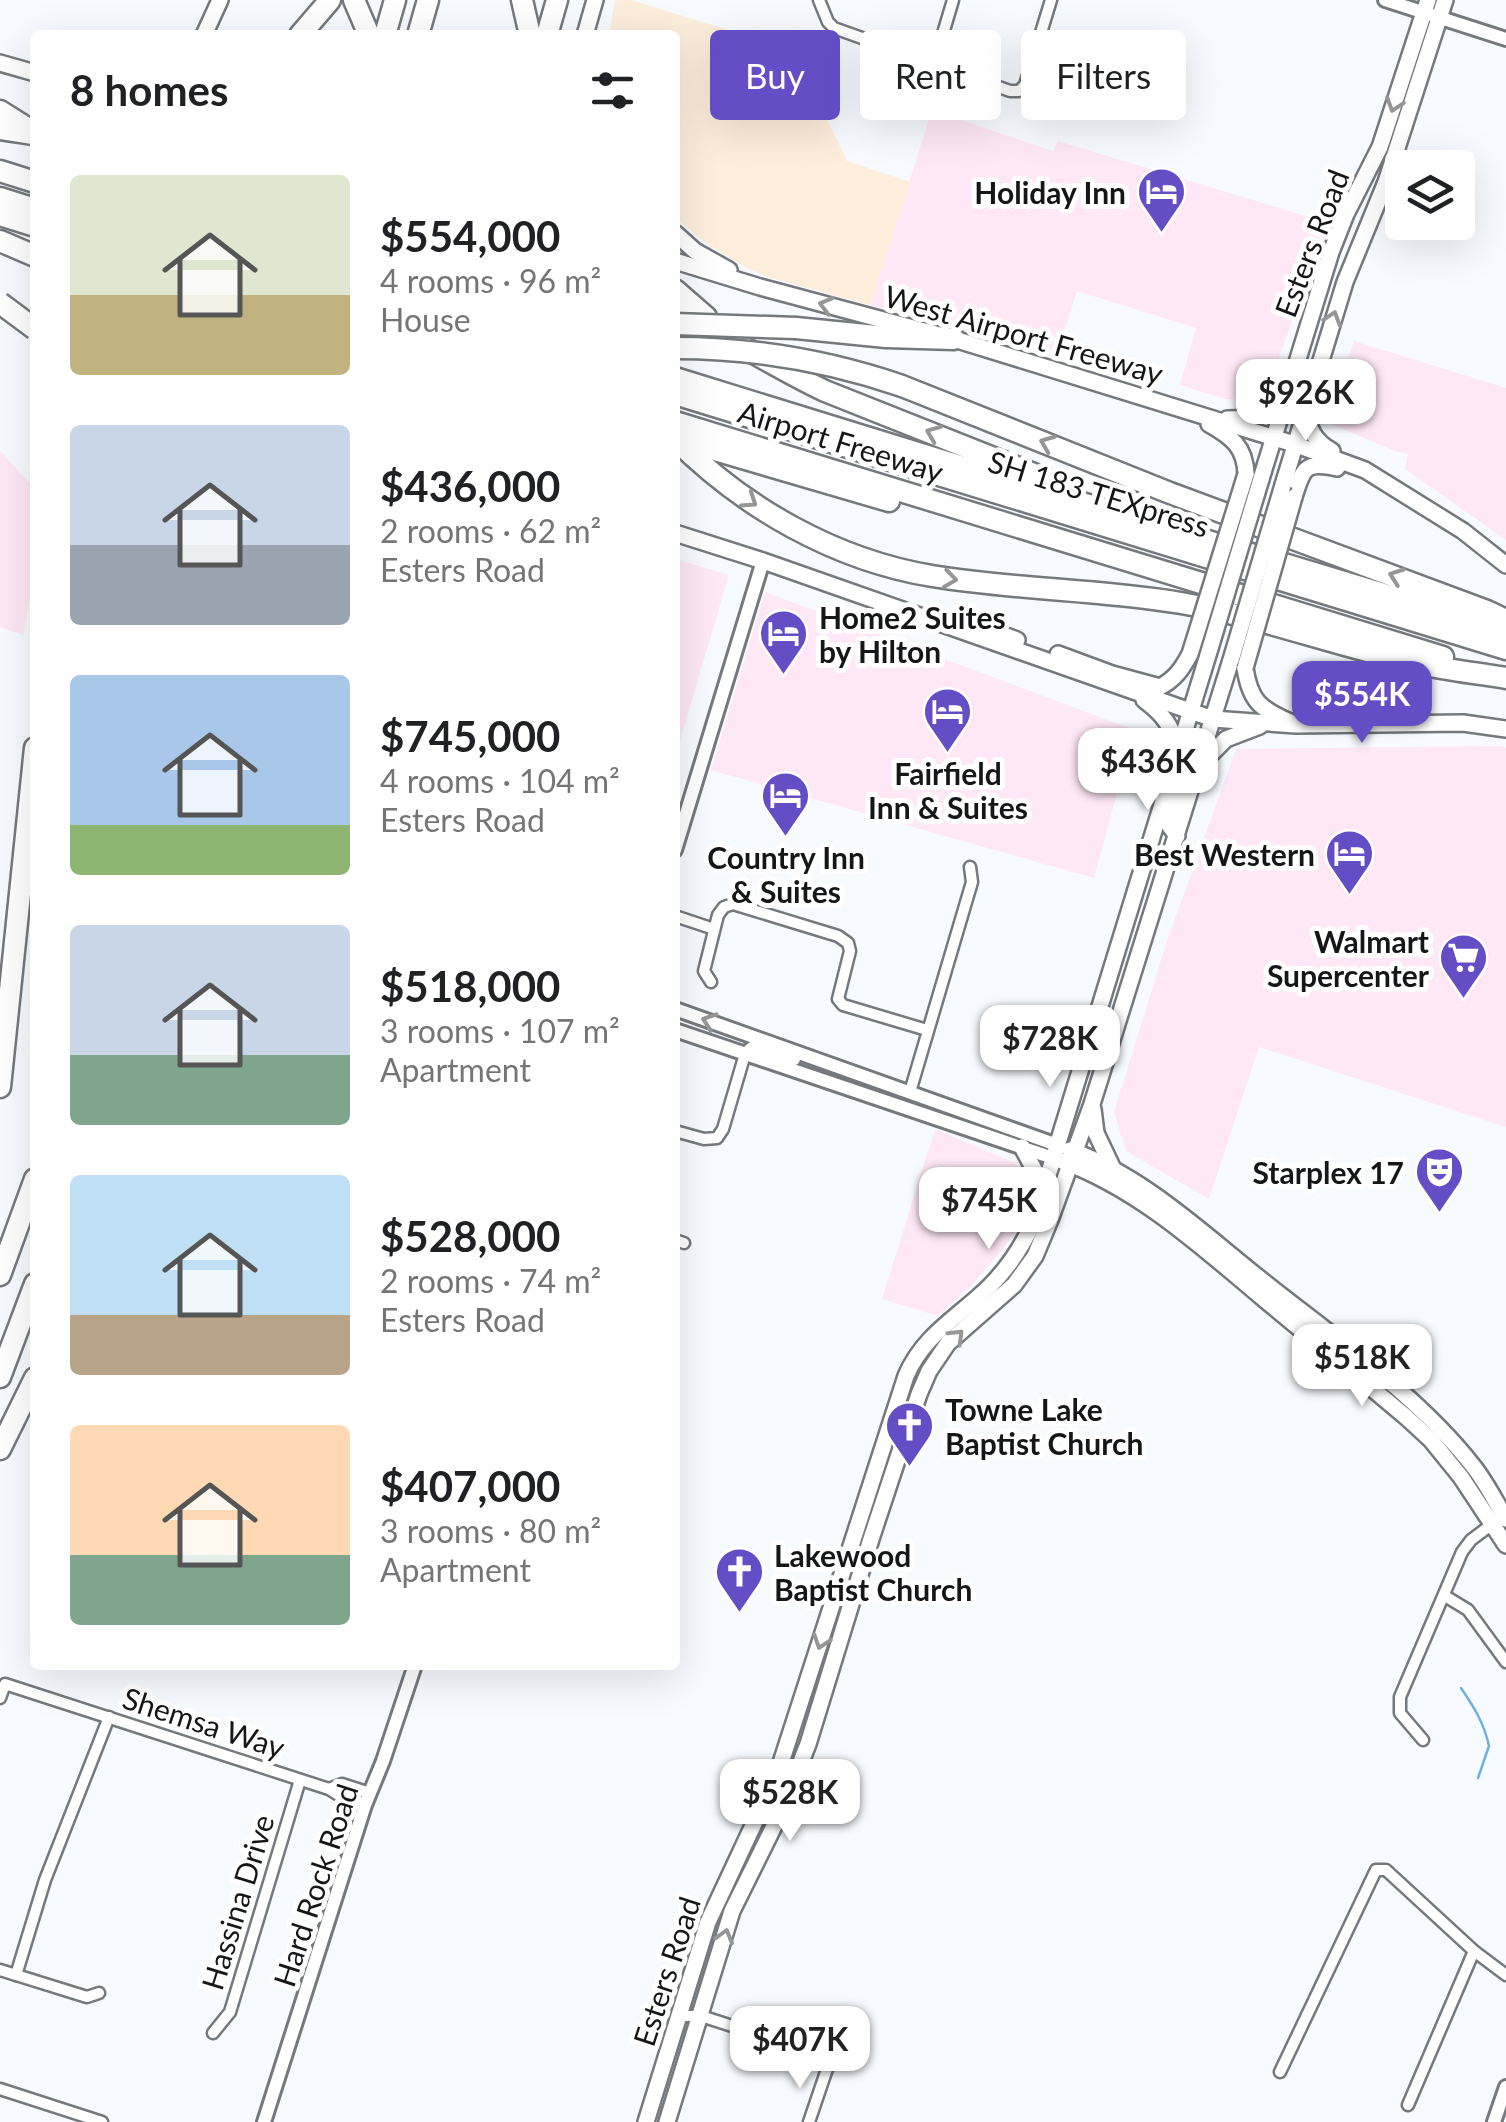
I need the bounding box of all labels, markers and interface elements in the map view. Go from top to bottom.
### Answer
chip: Buy [710,30,840,120]
chip: Rent [860,30,1001,120]
chip: Filters [1021,30,1186,120]
icon: filters [585,63,640,118]
text: 8 homes [70,65,228,115]
one-way arrow [1385,96,1405,113]
map controls [1385,150,1475,240]
button: layers [1385,150,1475,240]
street label: Esters Road [1266,164,1356,322]
hotel icon: Holiday Inn [1135,166,1187,234]
place label: Holiday Inn [974,174,1126,210]
text: $554,000 [380,211,560,261]
icon: home [150,215,270,335]
text: 4 rooms · 96 m² [380,261,601,300]
street label: West Airport Freeway [881,277,1168,391]
one-way arrow [818,296,836,317]
text: House [380,300,471,339]
one-way arrow [1322,310,1342,327]
pin: $926K [1236,359,1376,444]
text: $926K [1258,372,1354,411]
street label: Airport Freeway [734,393,948,489]
one-way arrow [925,425,943,445]
one-way arrow [1039,434,1057,454]
street label: SH 183 TEXpress [984,442,1214,544]
text: $436,000 [380,461,560,511]
icon: home [150,465,270,585]
one-way arrow [739,489,758,507]
text: 2 rooms · 62 m² [380,511,601,550]
text: Esters Road [380,550,545,589]
one-way arrow [942,567,959,588]
one-way arrow [1389,567,1406,588]
place label: Home2 Suites by Hilton [819,599,1006,669]
hotel icon: Home2 Suites by Hilton [758,608,810,676]
pin: $554K [1292,661,1432,746]
text: $554K [1314,674,1410,713]
hotel icon: Fairfield Inn & Suites [922,686,974,754]
text: $745,000 [380,711,560,761]
icon: home [150,715,270,835]
pin: $436K [1078,728,1218,813]
text: $436K [1100,741,1196,780]
place label: Fairfield Inn & Suites [868,755,1028,825]
text: 4 rooms · 104 m² [380,761,620,800]
hotel icon: Country Inn & Suites [760,770,812,838]
text: Esters Road [380,800,545,839]
hotel icon: Best Western [1324,828,1376,896]
place label: Best Western [1134,836,1315,872]
place label: Country Inn & Suites [707,839,865,909]
place label: Walmart Supercenter [1267,923,1430,993]
supermarket icon: Walmart Supercenter [1438,932,1490,1000]
text: $518,000 [380,961,560,1011]
icon: home [150,965,270,1085]
pin: $728K [980,1005,1120,1090]
text: 3 rooms · 107 m² [380,1011,620,1050]
one-way arrow [701,1012,719,1033]
text: $728K [1002,1018,1098,1057]
text: Apartment [380,1050,531,1089]
theatre icon: Starplex 17 [1413,1146,1465,1214]
place label: Starplex 17 [1253,1154,1404,1190]
pin: $745K [919,1167,1059,1252]
text: $745K [941,1180,1037,1219]
text: $528,000 [380,1211,560,1261]
icon: home [150,1215,270,1335]
text: 2 rooms · 74 m² [380,1261,601,1300]
text: Esters Road [380,1300,545,1339]
pin: $518K [1292,1324,1432,1409]
one-way arrow [946,1329,964,1347]
text: $518K [1314,1337,1410,1376]
place label: Towne Lake Baptist Church [945,1391,1143,1461]
church icon: Towne Lake Baptist Church [884,1400,936,1468]
text: $407,000 [380,1461,560,1511]
icon: home [150,1465,270,1585]
text: 3 rooms · 80 m² [380,1511,601,1550]
place label: Lakewood Baptist Church [774,1537,972,1607]
church icon: Lakewood Baptist Church [713,1546,765,1614]
text: Apartment [380,1550,531,1589]
one-way arrow [812,1633,832,1650]
street label: Shemsa Way [119,1679,290,1765]
pin: $528K [720,1759,860,1844]
text: $528K [742,1772,838,1811]
street label: Hard Rock Road [265,1779,365,1991]
street label: Hassina Drive [193,1810,281,1994]
street label: Esters Road [625,1892,707,2050]
one-way arrow [713,1927,734,1945]
pin: $407K [730,2006,870,2091]
text: $407K [752,2019,848,2058]

